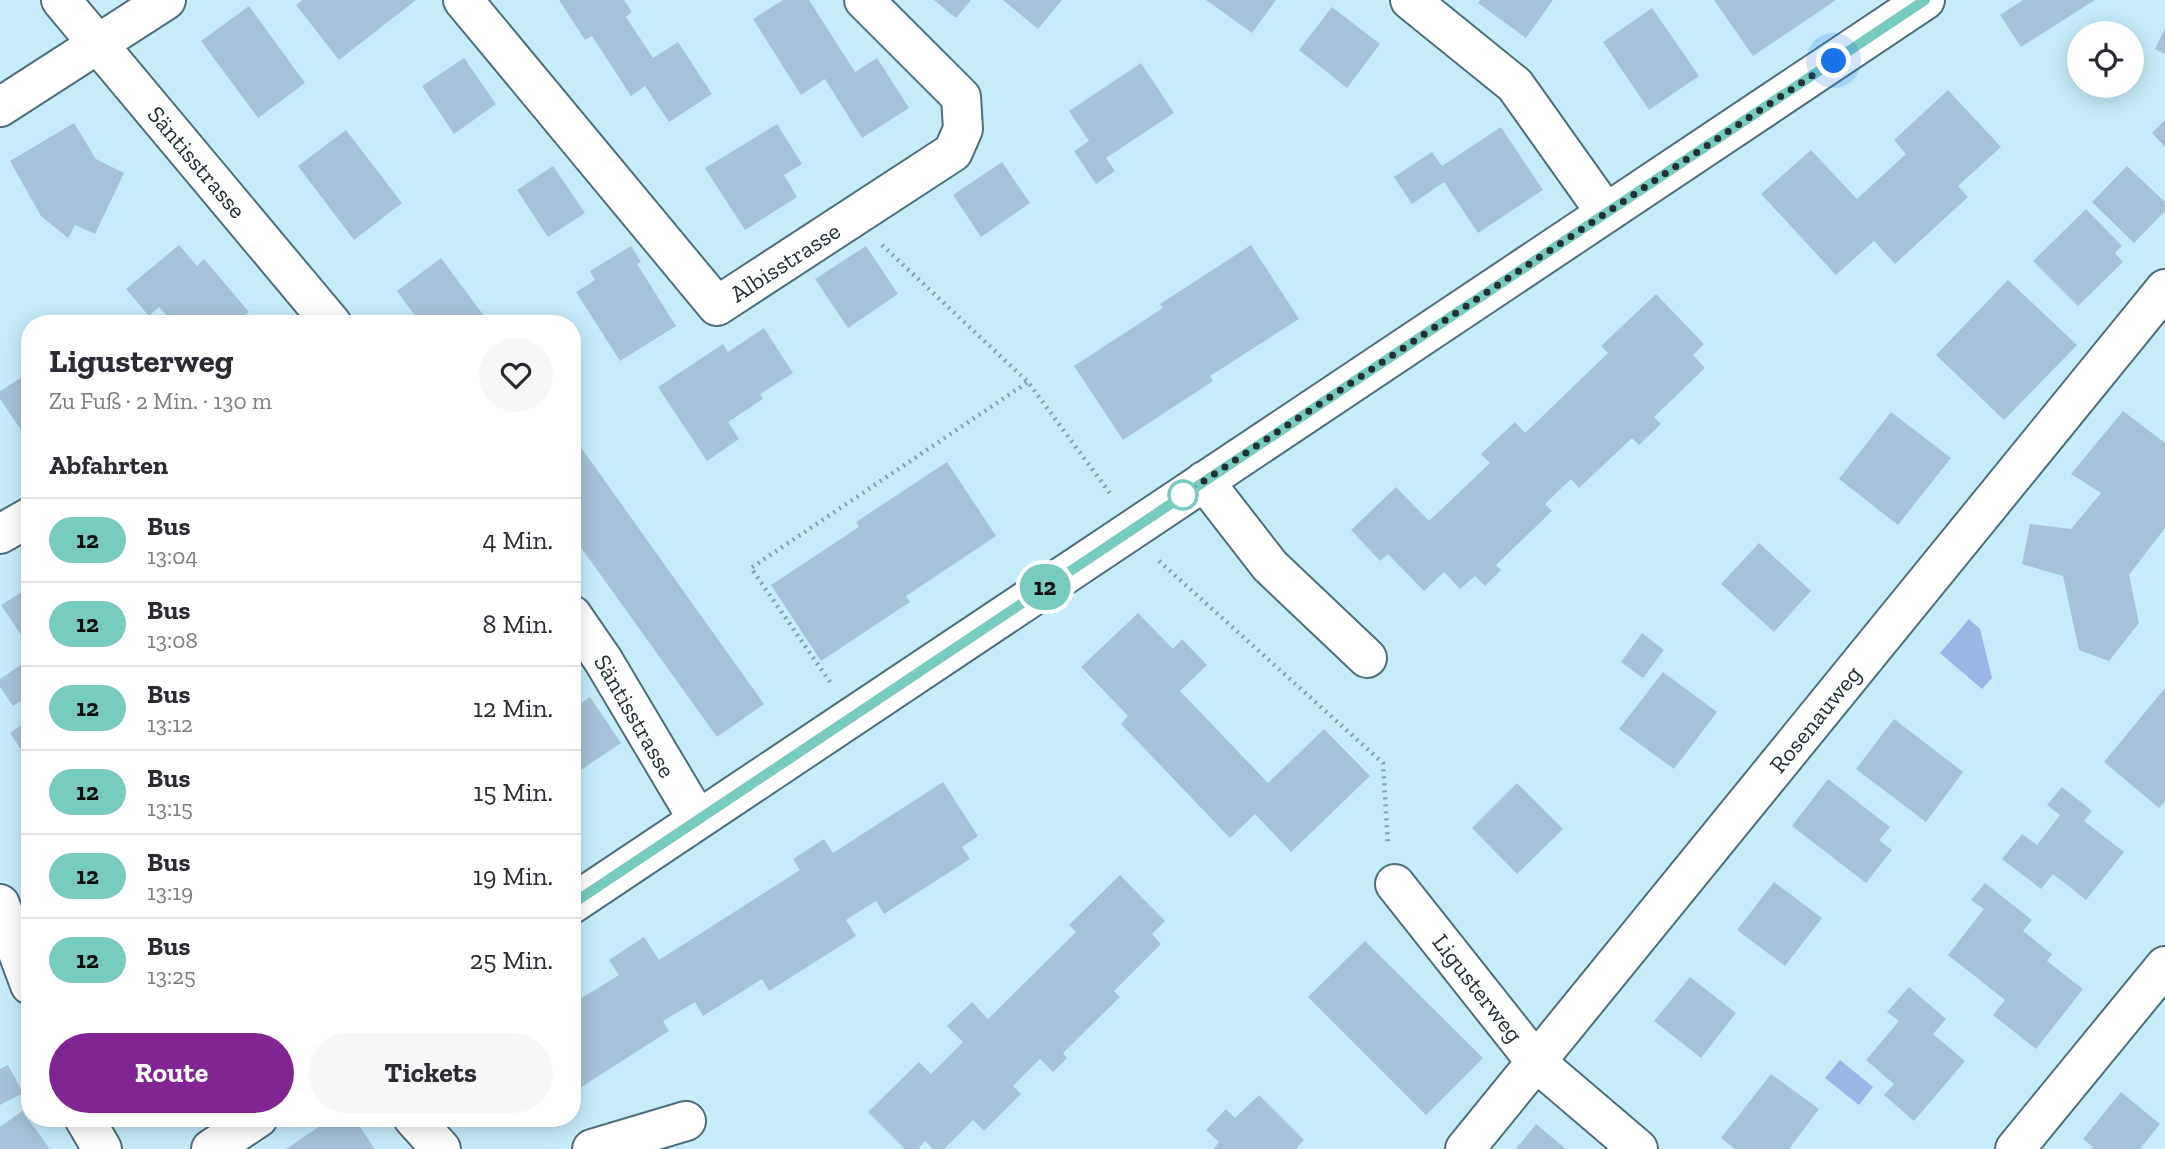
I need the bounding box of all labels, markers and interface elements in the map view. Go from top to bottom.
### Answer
map controls [2067,21,2144,98]
button: locate [2067,21,2144,98]
your location [1816,43,1851,78]
street label: Säntisstrasse [142,100,252,224]
street label: Albisstrasse [725,216,845,308]
button: heart [479,338,553,412]
text: Ligusterweg [49,341,233,380]
text: Zu Fuß · 2 Min. · 130 m [49,387,272,415]
text: Abfahrten [49,449,168,481]
unlabelled marker [1168,480,1198,510]
text: Bus [147,510,190,542]
text: 4 Min. [482,524,553,556]
text: 12 [76,525,99,554]
text: 13:04 [147,542,198,570]
line badge: 12 [1014,564,1076,610]
text: 12 [1034,572,1056,601]
text: Bus [147,594,190,626]
text: 8 Min. [483,608,553,640]
text: 12 [76,609,99,638]
text: 13:08 [147,626,198,654]
street label: Säntisstrasse [588,649,682,783]
street label: Rosenauweg [1763,659,1867,779]
text: Bus [147,678,190,710]
text: 12 Min. [473,692,553,724]
text: 12 [76,693,99,722]
text: 13:12 [147,710,193,738]
text: Bus [147,762,190,794]
text: 15 Min. [473,776,553,808]
text: 12 [76,777,99,806]
text: 13:15 [147,794,193,822]
text: Bus [147,846,190,878]
text: 19 Min. [473,860,553,892]
text: 12 [76,861,99,890]
text: 13:19 [147,878,193,906]
street label: Ligusterweg [1427,928,1529,1048]
text: Bus [147,930,190,962]
text: 25 Min. [470,944,553,976]
text: 12 [76,945,99,974]
text: 13:25 [147,962,196,990]
button: Route [49,1033,294,1113]
button: Tickets [308,1033,553,1113]

